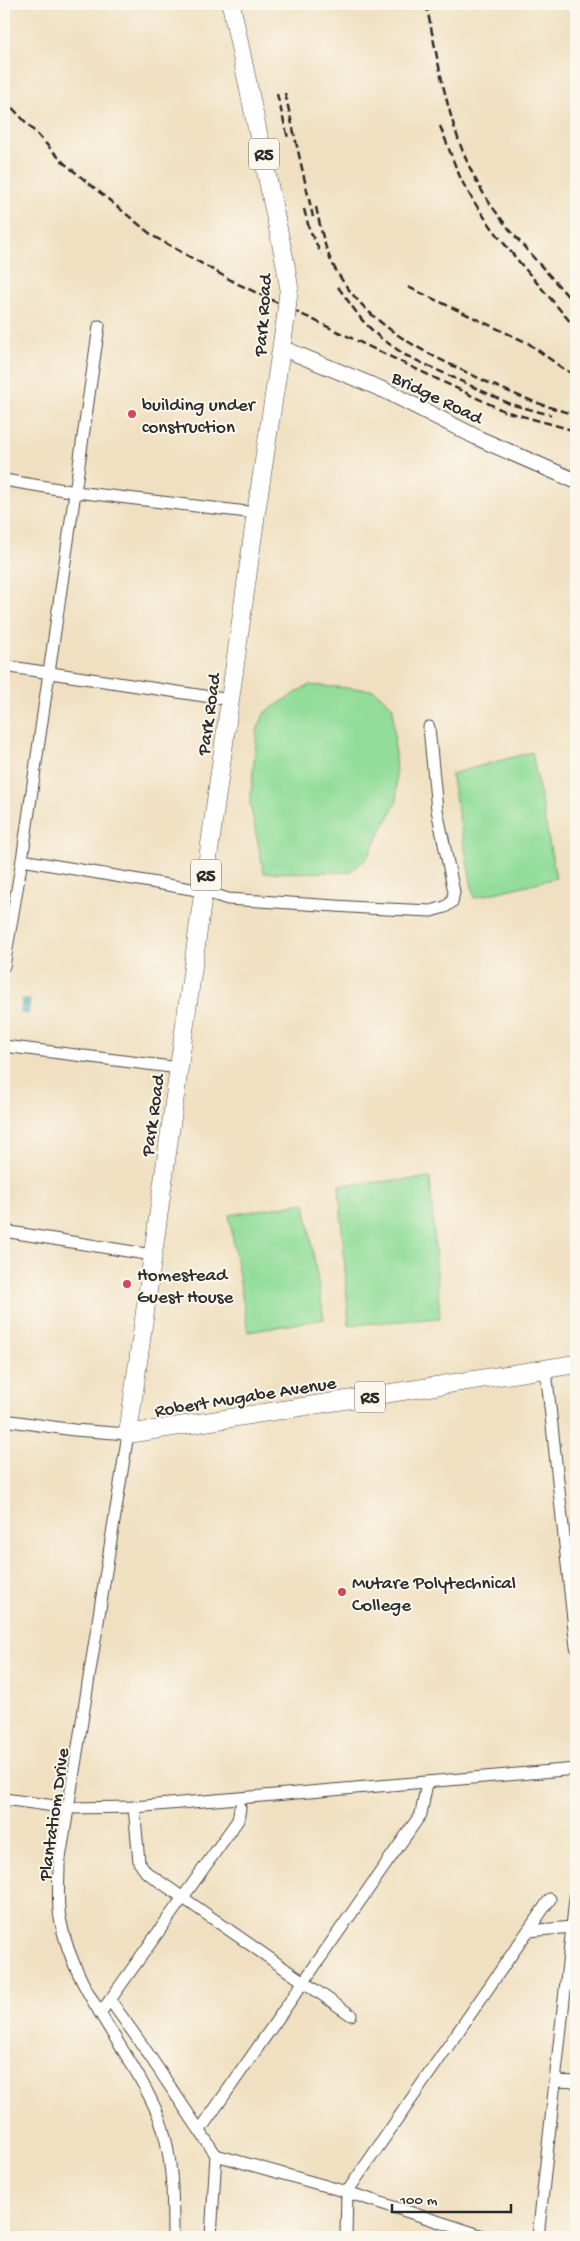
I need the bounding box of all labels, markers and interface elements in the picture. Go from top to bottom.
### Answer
road number: R5 [249,138,279,170]
street label: Park Road [250,272,279,358]
street label: Bridge Road [386,367,487,432]
place label: building under construction [142,395,257,440]
marker: building under construction [126,408,138,420]
street label: Park Road [193,670,228,758]
road number: R5 [191,860,221,890]
street label: Park Road [137,1071,172,1159]
place label: Homestead Guest House [137,1265,234,1310]
marker: Homestead Guest House [121,1278,133,1290]
street label: Robert Mugabe Avenue [153,1373,338,1424]
road number: R5 [355,1381,385,1412]
place label: Mutare Polytechnical College [352,1573,516,1618]
marker: Mutare Polytechnical College [336,1586,348,1598]
street label: Plantatiom Drive [35,1747,76,1883]
scale bar [392,2181,511,2213]
text: 100 m [399,2192,438,2210]

